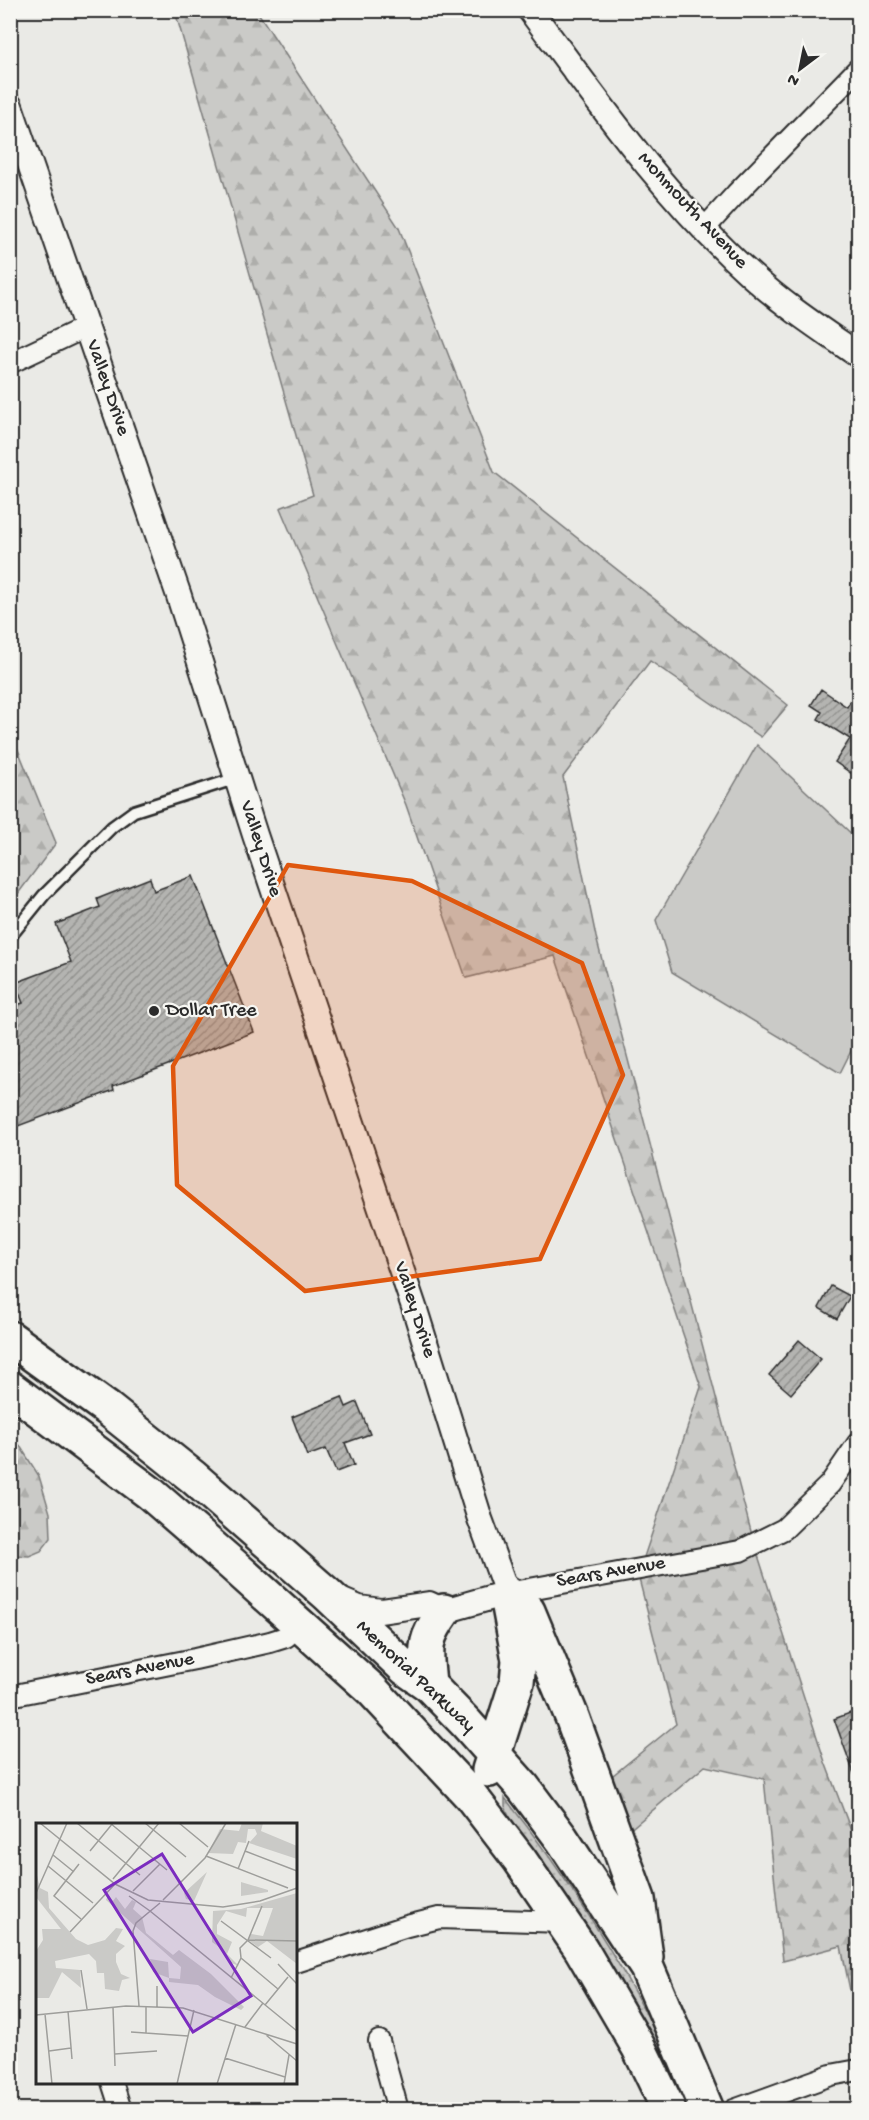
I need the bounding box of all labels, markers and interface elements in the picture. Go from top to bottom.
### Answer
north arrow [770,39,830,99]
text: N [784,68,803,90]
street label: Monmouth Avenue [632,148,753,275]
street label: Valley Drive [80,336,134,439]
street label: Valley Drive [233,797,287,901]
place label: Dollar Tree [164,1000,257,1023]
marker: Dollar Tree [147,1004,161,1018]
street label: Valley Drive [387,1258,441,1362]
street label: Sears Avenue [555,1552,668,1594]
street label: Memorial Parkway [350,1616,480,1738]
street label: Sears Avenue [84,1648,197,1692]
inset map [36,1823,297,2084]

